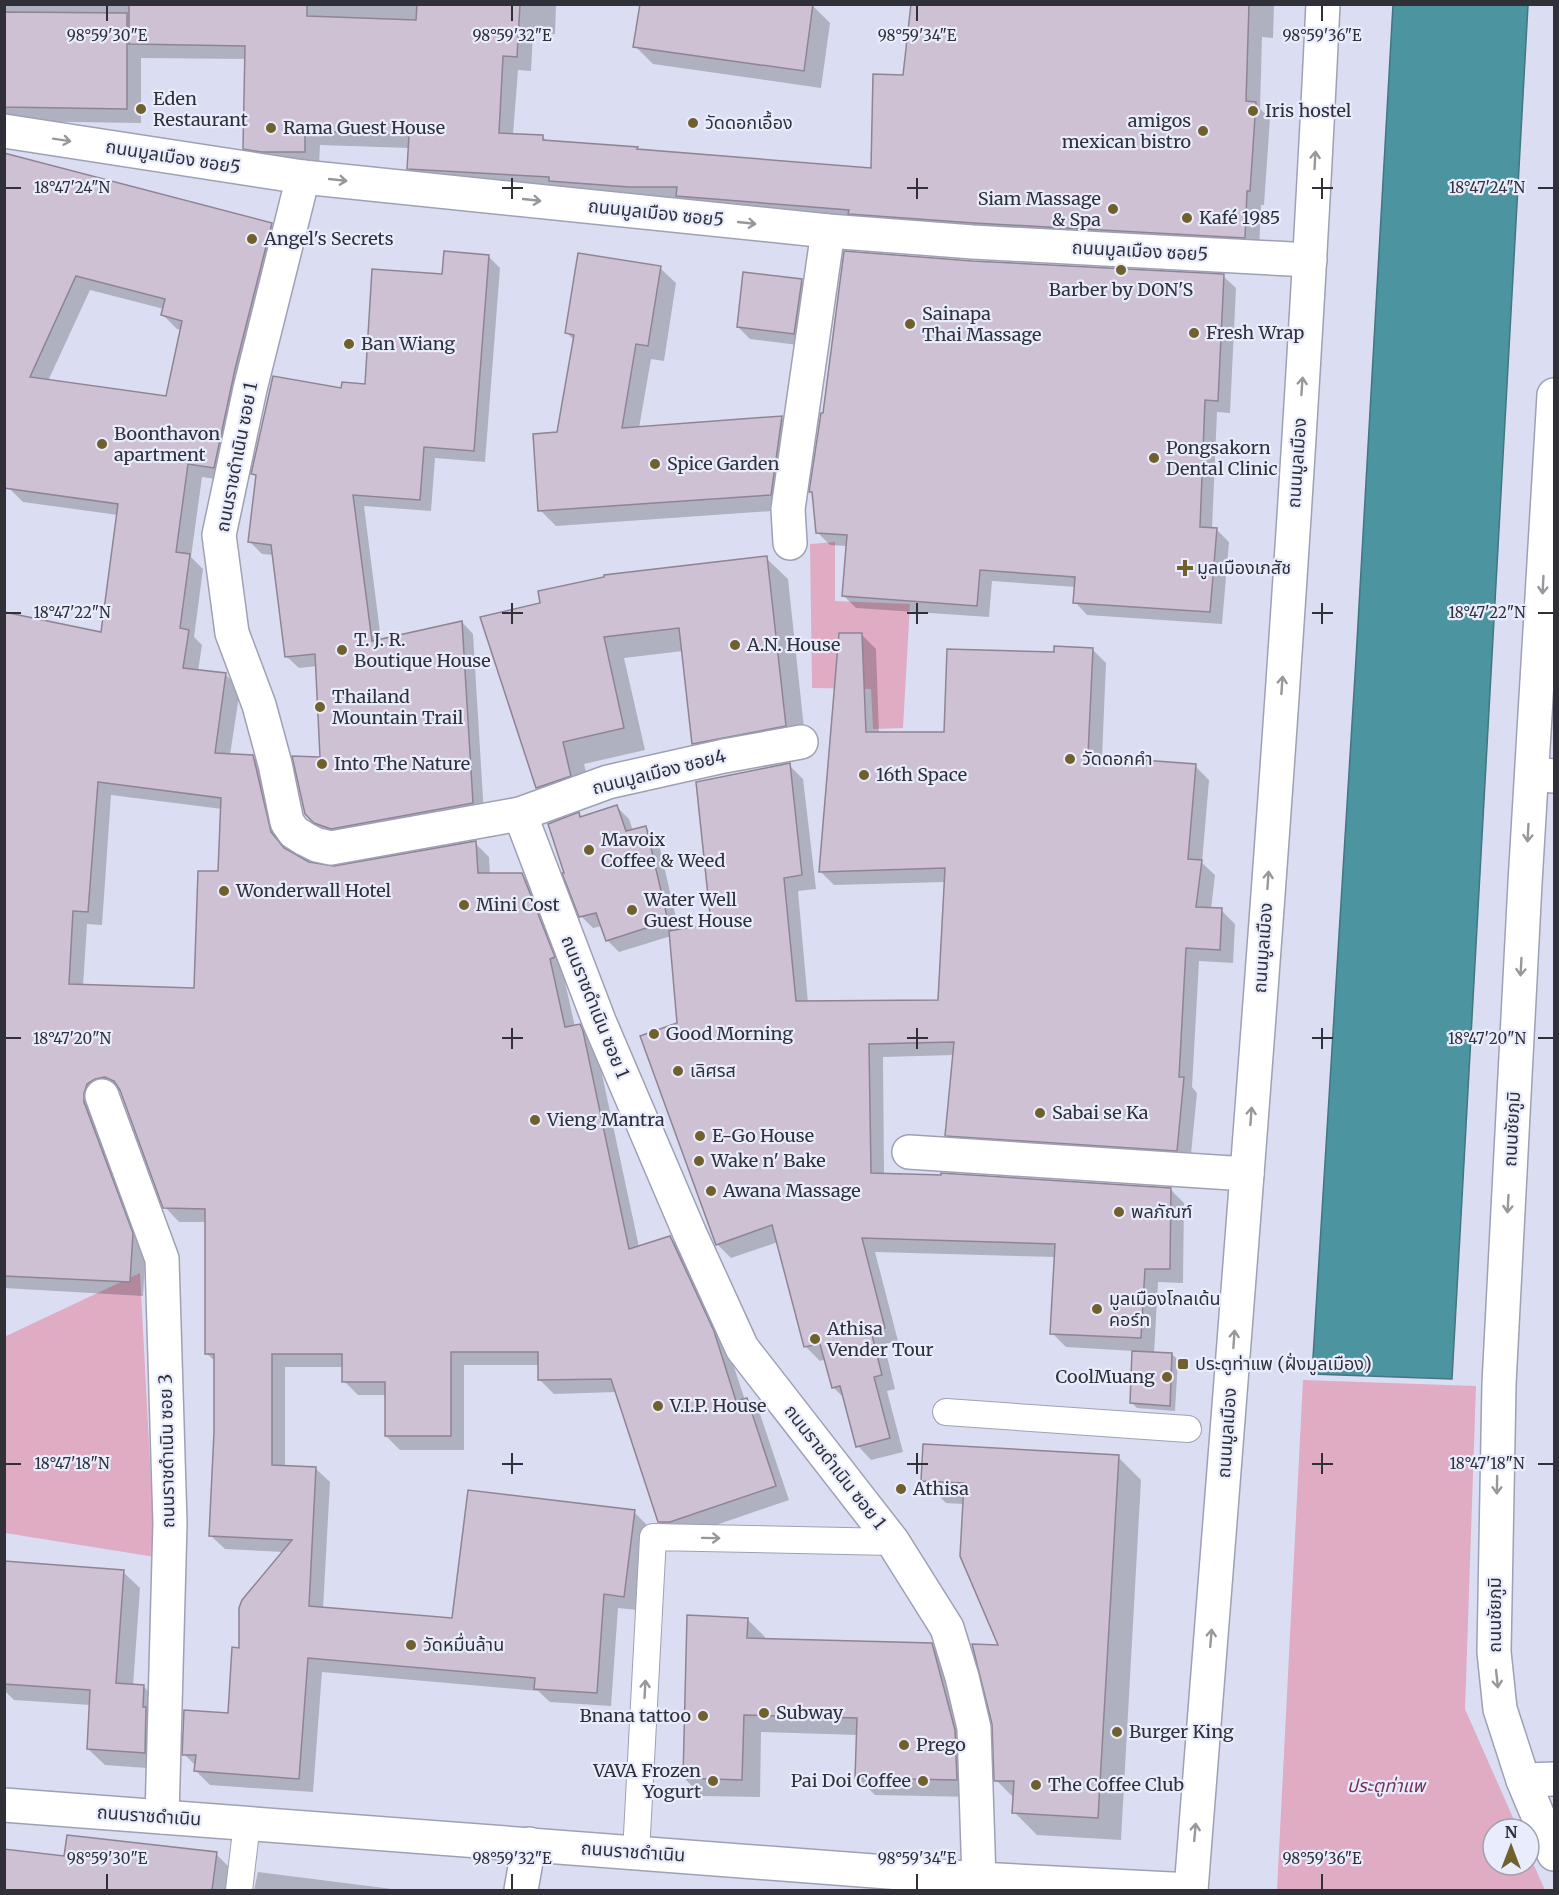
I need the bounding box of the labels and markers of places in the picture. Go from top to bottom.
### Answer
place label: Eden Restaurant [153,87,248,131]
place label: Iris hostel [1265,99,1352,122]
marker: Eden Restaurant [134,102,148,116]
marker: Iris hostel [1246,104,1260,118]
place label: amigos mexican bistro [1062,109,1191,153]
place label: วัดดอกเอื้อง [705,110,793,134]
place label: Rama Guest House [283,116,445,139]
marker: วัดดอกเอื้อง [686,116,700,130]
marker: Rama Guest House [264,121,278,135]
marker: amigos mexican bistro [1196,124,1210,138]
place label: Siam Massage & Spa [978,187,1101,231]
marker: Siam Massage & Spa [1106,202,1120,216]
place label: Kafé 1985 [1199,206,1280,229]
marker: Kafé 1985 [1180,211,1194,225]
place label: Angel's Secrets [263,227,394,250]
marker: Angel's Secrets [245,232,259,246]
marker: Barber by DON'S [1114,263,1128,277]
place label: Barber by DON'S [1049,278,1194,301]
place label: Sainapa Thai Massage [922,302,1042,346]
marker: Sainapa Thai Massage [903,317,917,331]
place label: Fresh Wrap [1206,321,1304,344]
marker: Fresh Wrap [1187,326,1201,340]
place label: Ban Wiang [361,332,455,355]
marker: Ban Wiang [342,337,356,351]
place label: Boonthavon apartment [114,422,220,466]
place label: Pongsakorn Dental Clinic [1166,436,1278,480]
marker: Boonthavon apartment [95,437,109,451]
marker: Pongsakorn Dental Clinic [1147,451,1161,465]
place label: Spice Garden [667,452,779,475]
marker: Spice Garden [648,457,662,471]
place label: มูลเมืองเภสัช [1197,556,1291,580]
marker: มูลเมืองเภสัช [1178,561,1192,575]
place label: T. J. R. Boutique House [354,628,491,672]
place label: A.N. House [746,633,840,656]
marker: A.N. House [728,638,742,652]
marker: T. J. R. Boutique House [335,643,349,657]
place label: Thailand Mountain Trail [332,685,464,729]
marker: Thailand Mountain Trail [313,700,327,714]
place label: วัดดอกคำ [1082,747,1153,770]
place label: Into The Nature [334,752,470,775]
marker: วัดดอกคำ [1063,752,1077,766]
marker: Into The Nature [315,757,329,771]
place label: 16th Space [876,763,967,786]
marker: 16th Space [857,768,871,782]
place label: Mavoix Coffee & Weed [601,828,725,872]
marker: Mavoix Coffee & Weed [582,843,596,857]
place label: Wonderwall Hotel [235,879,392,902]
marker: Wonderwall Hotel [217,884,231,898]
place label: Water Well Guest House [643,888,752,932]
place label: Mini Cost [476,893,560,916]
marker: Mini Cost [457,898,471,912]
marker: Water Well Guest House [625,903,639,917]
place label: Good Morning [666,1022,793,1045]
marker: Good Morning [647,1027,661,1041]
place label: เลิศรส [690,1059,736,1082]
marker: เลิศรส [671,1064,685,1078]
place label: Sabai se Ka [1052,1101,1149,1124]
marker: Sabai se Ka [1033,1106,1047,1120]
place label: Vieng Mantra [546,1108,665,1131]
marker: Vieng Mantra [528,1113,542,1127]
place label: E-Go House [712,1124,814,1147]
marker: E-Go House [693,1129,707,1143]
place label: Wake n' Bake [710,1149,826,1172]
marker: Wake n' Bake [692,1154,706,1168]
place label: Awana Massage [722,1179,861,1202]
marker: Awana Massage [704,1184,718,1198]
place label: พลภัณฑ์ [1131,1200,1192,1223]
marker: พลภัณฑ์ [1112,1205,1126,1219]
place label: มูลเมืองโกลเด้น คอร์ท [1109,1287,1221,1331]
marker: มูลเมืองโกลเด้น คอร์ท [1090,1302,1104,1316]
place label: Athisa Vender Tour [826,1317,934,1361]
marker: Athisa Vender Tour [808,1332,822,1346]
place label: ประตูท่าแพ (ฝั่งมูลเมือง) [1195,1352,1372,1376]
marker: ประตูท่าแพ (ฝั่งมูลเมือง) [1176,1357,1190,1371]
place label: CoolMuang [1056,1365,1155,1388]
marker: CoolMuang [1160,1370,1174,1384]
place label: V.I.P. House [669,1394,766,1417]
marker: V.I.P. House [651,1399,665,1413]
place label: Athisa [912,1477,969,1500]
marker: Athisa [894,1482,908,1496]
place label: วัดหมื่นล้าน [423,1632,504,1656]
marker: วัดหมื่นล้าน [404,1638,418,1652]
place label: Subway [776,1701,844,1724]
place label: Bnana tattoo [580,1704,691,1727]
marker: Subway [757,1706,771,1720]
marker: Bnana tattoo [696,1709,710,1723]
place label: Burger King [1129,1720,1234,1743]
marker: Burger King [1110,1725,1124,1739]
place label: Prego [916,1733,966,1756]
marker: Prego [897,1738,911,1752]
place label: VAVA Frozen Yogurt [592,1759,701,1803]
place label: Pai Doi Coffee [791,1769,911,1792]
place label: The Coffee Club [1048,1773,1184,1796]
marker: VAVA Frozen Yogurt [706,1774,720,1788]
marker: Pai Doi Coffee [916,1774,930,1788]
marker: The Coffee Club [1029,1778,1043,1792]

